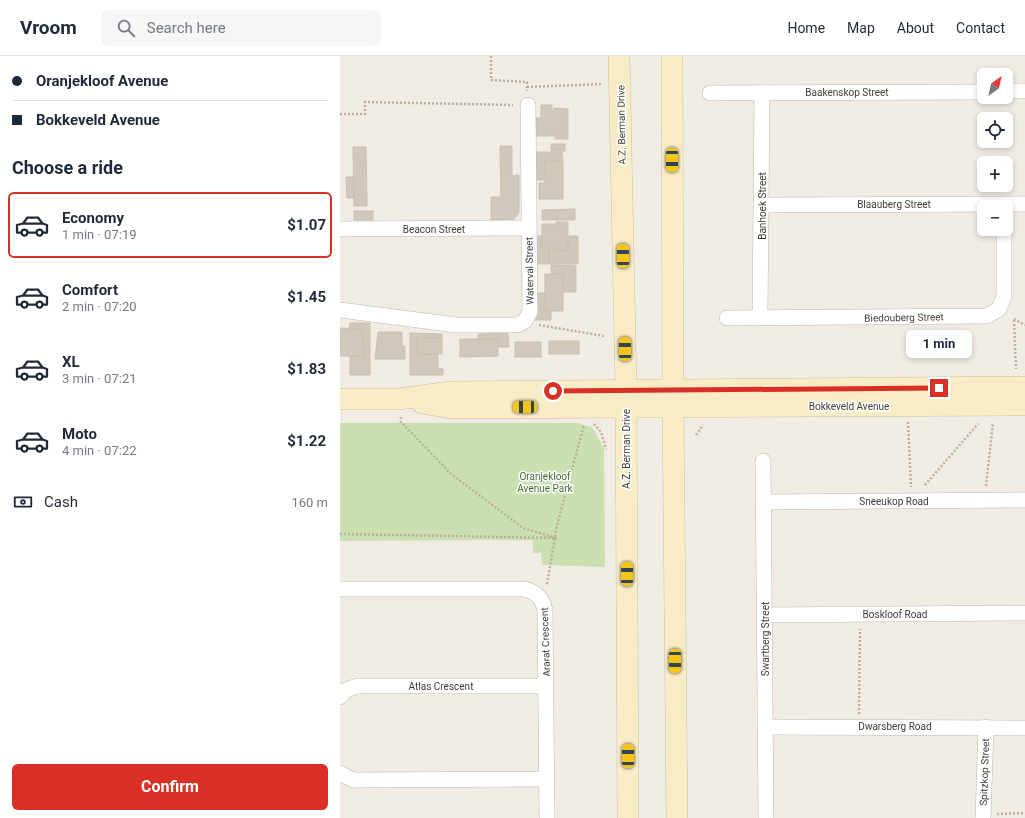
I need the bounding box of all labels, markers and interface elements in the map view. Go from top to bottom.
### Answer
search box [101,10,381,46]
text: Vroom [20,16,77,39]
icon: search [115,17,137,39]
text: Search here [147,19,226,37]
text: Home [787,20,825,36]
text: Map [847,20,875,36]
text: About [897,20,934,36]
text: Contact [956,20,1005,36]
north arrow [977,68,1013,104]
map controls [977,68,1013,236]
text: Oranjekloof Avenue [36,72,168,90]
street label: A.Z. Berman Drive [615,85,628,165]
street label: Baakenskop Street [805,87,889,98]
text: Bokkeveld Avenue [36,111,160,129]
button: locate [977,112,1013,148]
car [666,148,678,172]
button: + [977,156,1013,192]
text: Choose a ride [12,157,123,178]
street label: Banhoek Street [757,172,768,240]
street label: Blaauberg Street [857,199,931,210]
button: − [977,200,1013,236]
icon: car [14,207,50,243]
text: Economy [62,209,124,227]
text: $1.07 [287,216,326,234]
street label: Beacon Street [403,224,465,235]
text: 1 min · 07:19 [62,227,137,242]
street label: Waterval Street [523,237,536,305]
car [617,244,629,268]
icon: car [14,279,50,315]
text: Comfort [62,281,118,299]
text: $1.45 [287,288,326,306]
text: 2 min · 07:20 [62,299,137,314]
street label: Biedouberg Street [864,311,944,324]
callout: 1 min [906,330,972,358]
text: 1 min [923,336,955,351]
car [619,337,631,361]
icon: car [14,351,50,387]
text: XL [62,353,80,371]
text: $1.83 [287,360,326,378]
text: 3 min · 07:21 [62,371,137,386]
route end [930,379,948,397]
route start [544,382,562,400]
car [513,401,537,413]
street label: Bokkeveld Avenue [809,401,889,412]
street label: A.Z. Berman Drive [621,409,632,489]
icon: car [14,423,50,459]
text: Moto [62,425,97,443]
text: $1.22 [287,432,326,450]
text: 4 min · 07:22 [62,443,137,458]
park label: Oranjekloof Avenue Park [517,471,574,494]
icon: cash [12,491,34,513]
text: Cash [44,493,78,511]
text: 160 m [291,495,328,510]
street label: Sneeukop Road [859,496,929,507]
car [621,562,633,586]
street label: Swartberg Street [760,602,771,676]
street label: Ararat Crescent [539,607,552,677]
street label: Boskloof Road [863,609,927,620]
car [669,649,681,673]
street label: Atlas Crescent [409,681,473,692]
street label: Dwarsberg Road [858,721,932,732]
street label: Spitzkop Street [978,738,991,806]
car [622,744,634,768]
button: Confirm [12,764,328,810]

